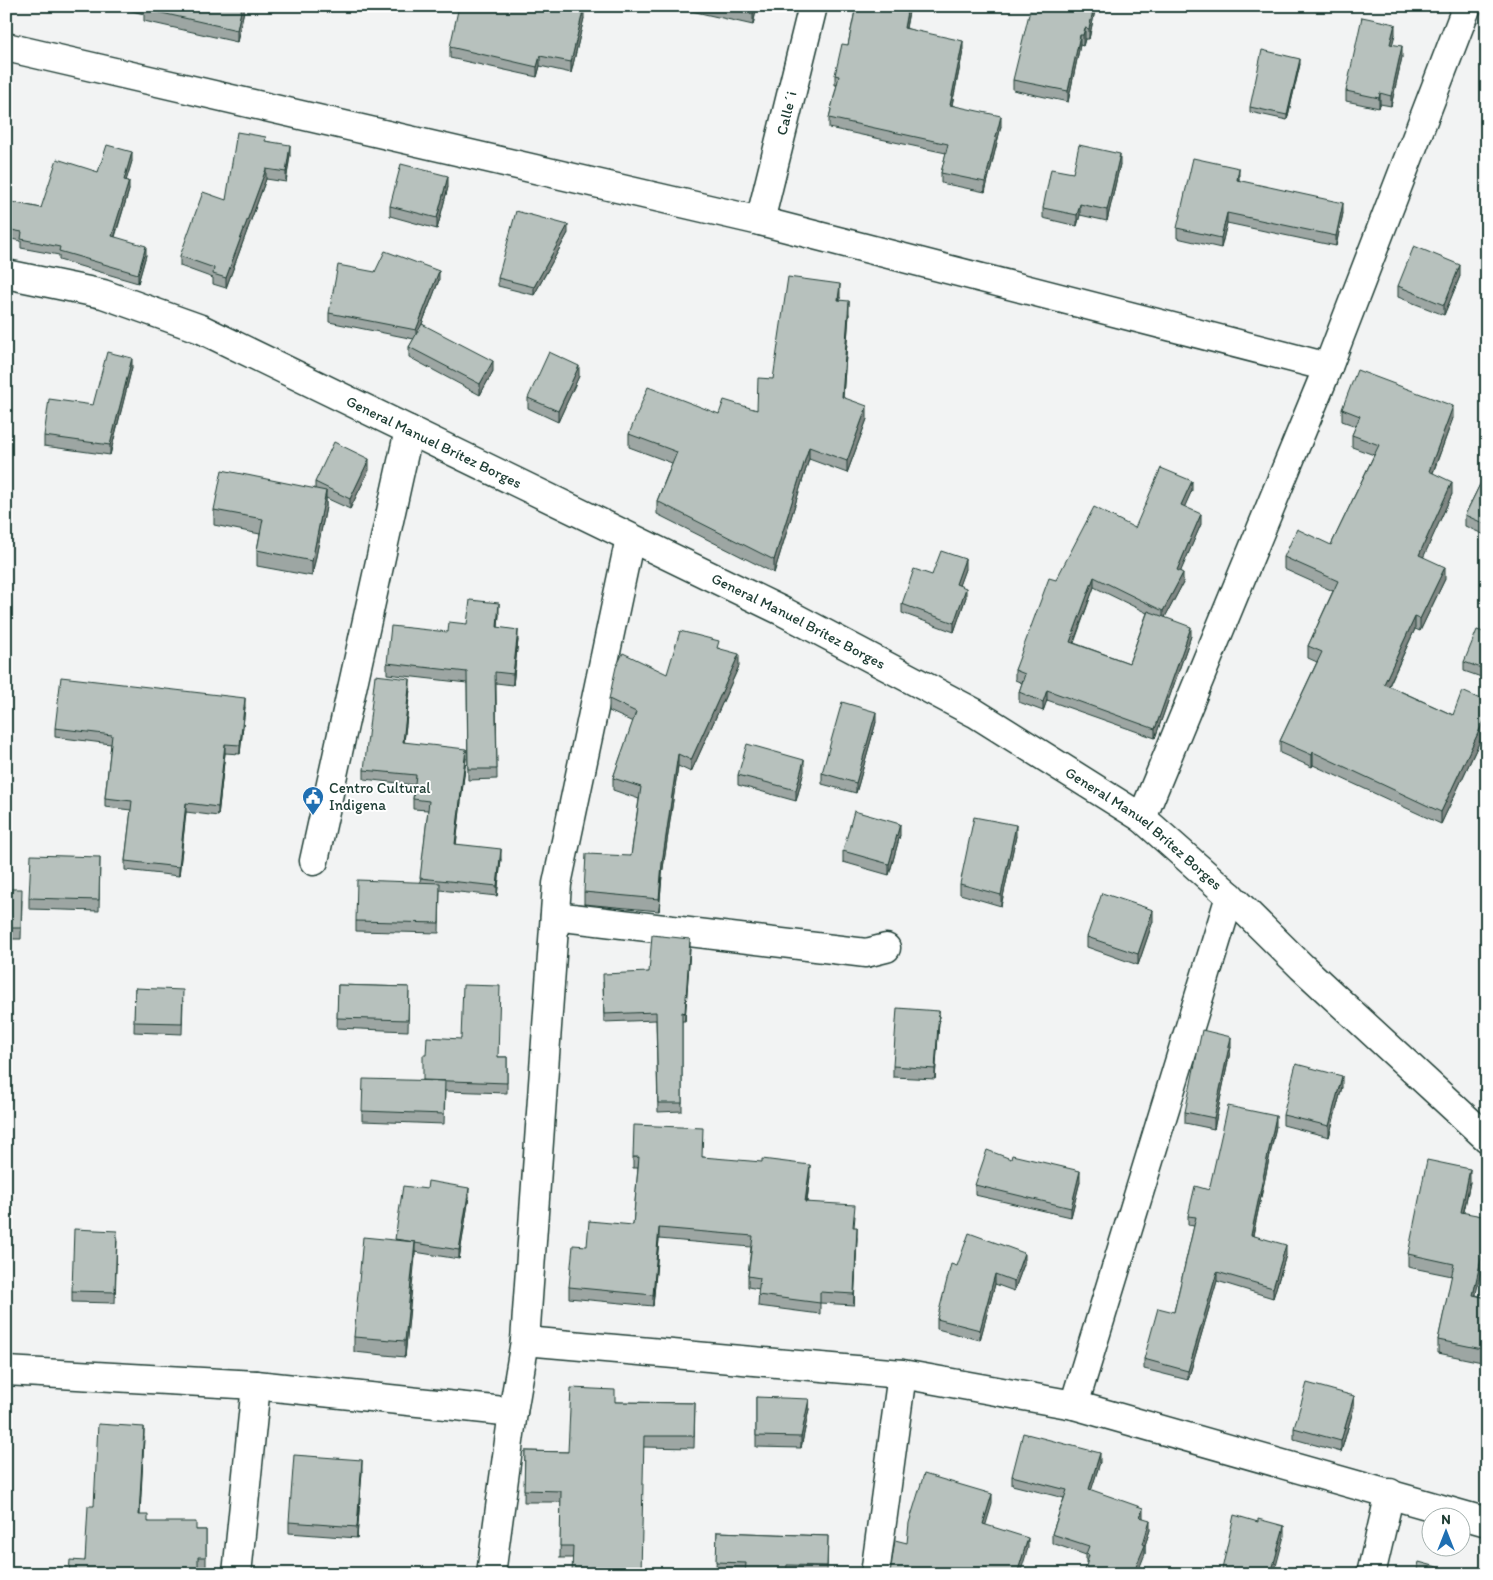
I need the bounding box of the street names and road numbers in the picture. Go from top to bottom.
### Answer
street label: Calle´i [772,89,801,137]
street label: General Manuel Brítez Borges [343,392,525,492]
street label: General Manuel Brítez Borges [708,569,889,673]
street label: General Manuel Brítez Borges [1062,763,1226,894]

